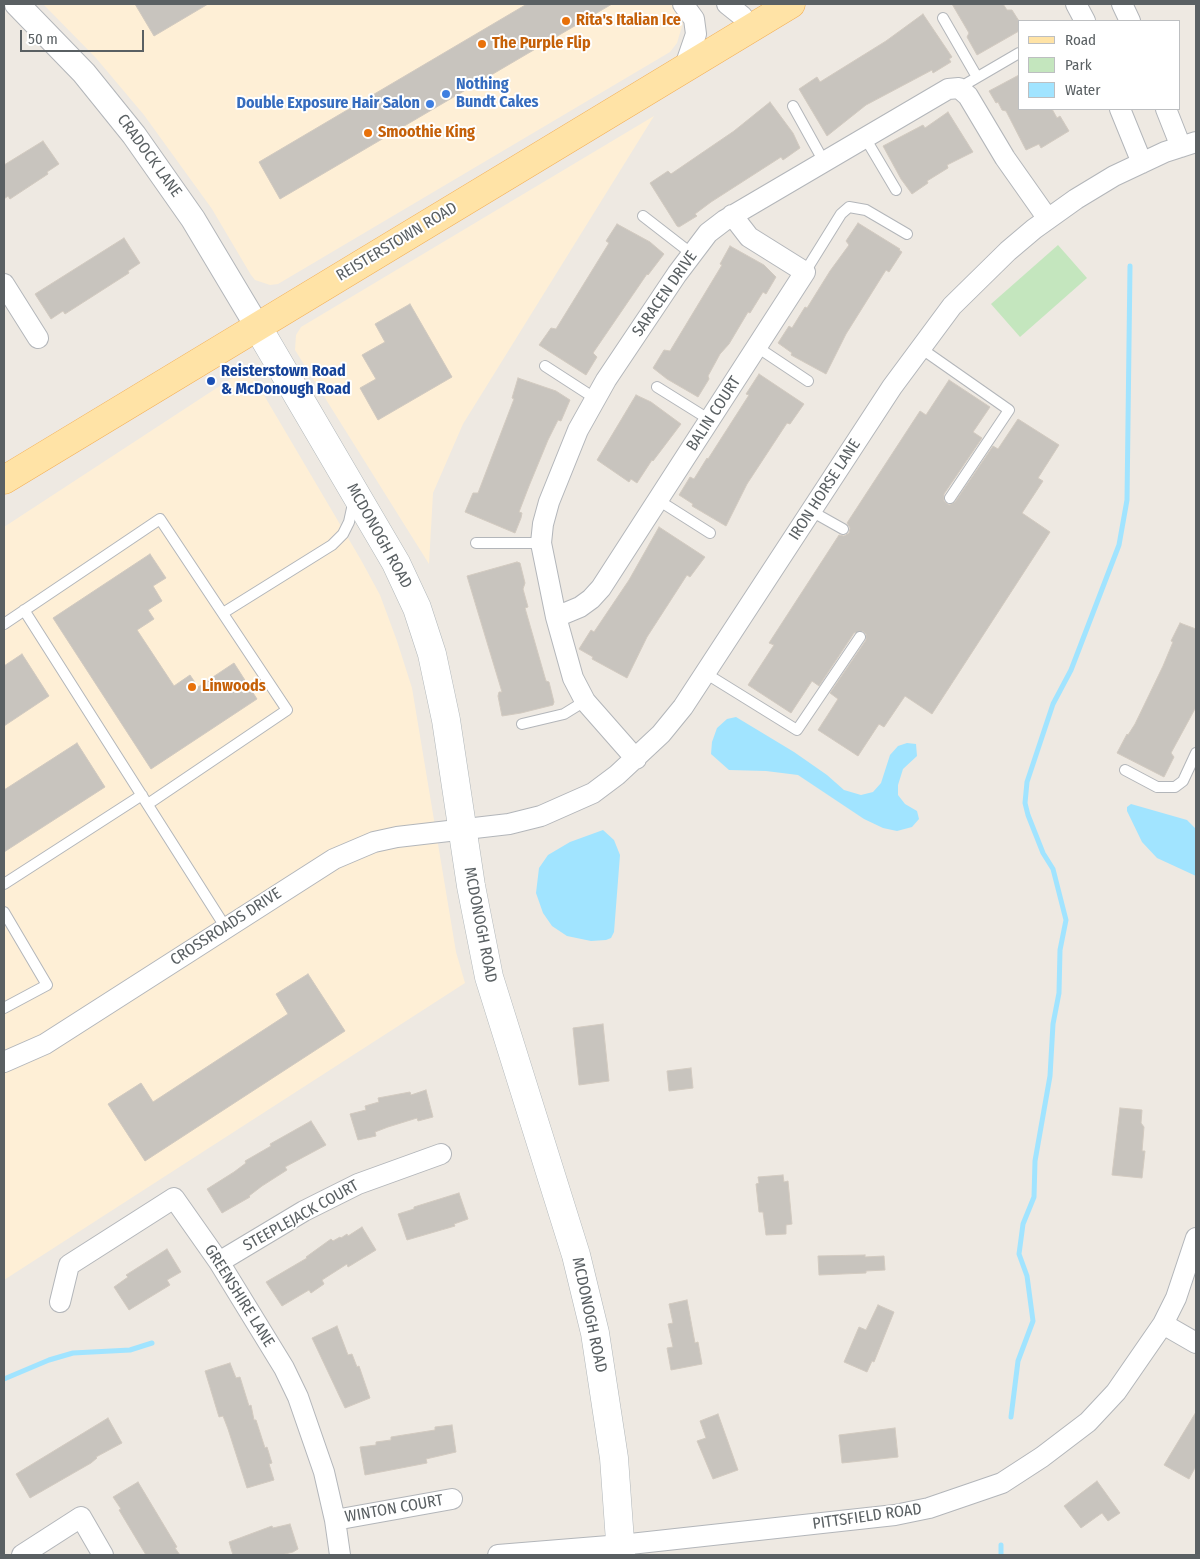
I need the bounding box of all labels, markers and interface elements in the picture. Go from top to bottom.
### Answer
place label: Rita's Italian Ice [576,11,681,31]
marker: Rita's Italian Ice [560,15,572,27]
scale bar [22,20,146,52]
legend [1018,20,1180,110]
text: 50 m [28,30,58,48]
text: Road [1065,31,1096,49]
place label: The Purple Flip [492,34,591,54]
marker: The Purple Flip [476,38,488,50]
text: Park [1065,56,1092,74]
place label: Nothing Bundt Cakes [456,75,539,113]
text: Water [1065,81,1100,99]
marker: Nothing Bundt Cakes [440,88,452,100]
place label: Double Exposure Hair Salon [237,94,420,114]
marker: Double Exposure Hair Salon [424,98,436,110]
street label: CRADOCK LANE [113,111,185,201]
place label: Smoothie King [378,123,475,143]
marker: Smoothie King [362,127,374,139]
street label: REISTERSTOWN ROAD [333,198,461,286]
street label: SARACEN DRIVE [628,247,702,341]
place label: Reisterstown Road & McDonough Road [221,362,351,400]
street label: BALIN COURT [683,373,745,455]
marker: Reisterstown Road & McDonough Road [205,375,217,387]
street label: IRON HORSE LANE [785,436,865,544]
street label: MCDONOGH ROAD [342,480,416,592]
place label: Linwoods [202,677,266,697]
marker: Linwoods [186,681,198,693]
street label: MCDONOGH ROAD [459,866,501,984]
street label: CROSSROADS DRIVE [167,884,285,970]
street label: STEEPLEJACK COURT [240,1176,362,1256]
street label: GREENSHIRE LANE [200,1241,278,1351]
street label: MCDONOGH ROAD [567,1256,611,1374]
street label: WINTON COURT [343,1491,445,1527]
street label: PITTSFIELD ROAD [811,1500,923,1534]

